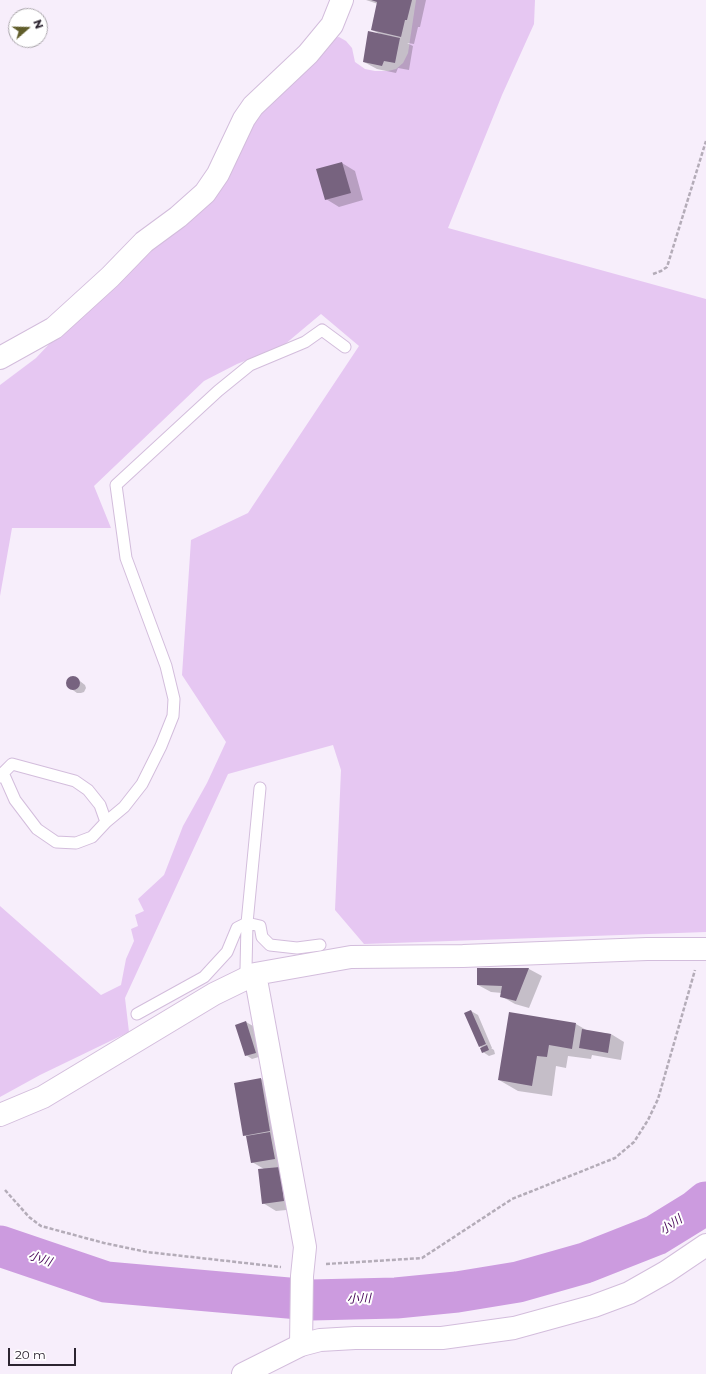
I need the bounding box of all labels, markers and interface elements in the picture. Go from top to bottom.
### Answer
north arrow [8,8,48,48]
text: N [30,18,46,31]
water label: 小川 [657,1212,685,1238]
water label: 小川 [26,1248,54,1270]
water label: 小川 [347,1292,371,1306]
scale bar [10,1340,78,1366]
text: 20 m [15,1347,46,1362]

